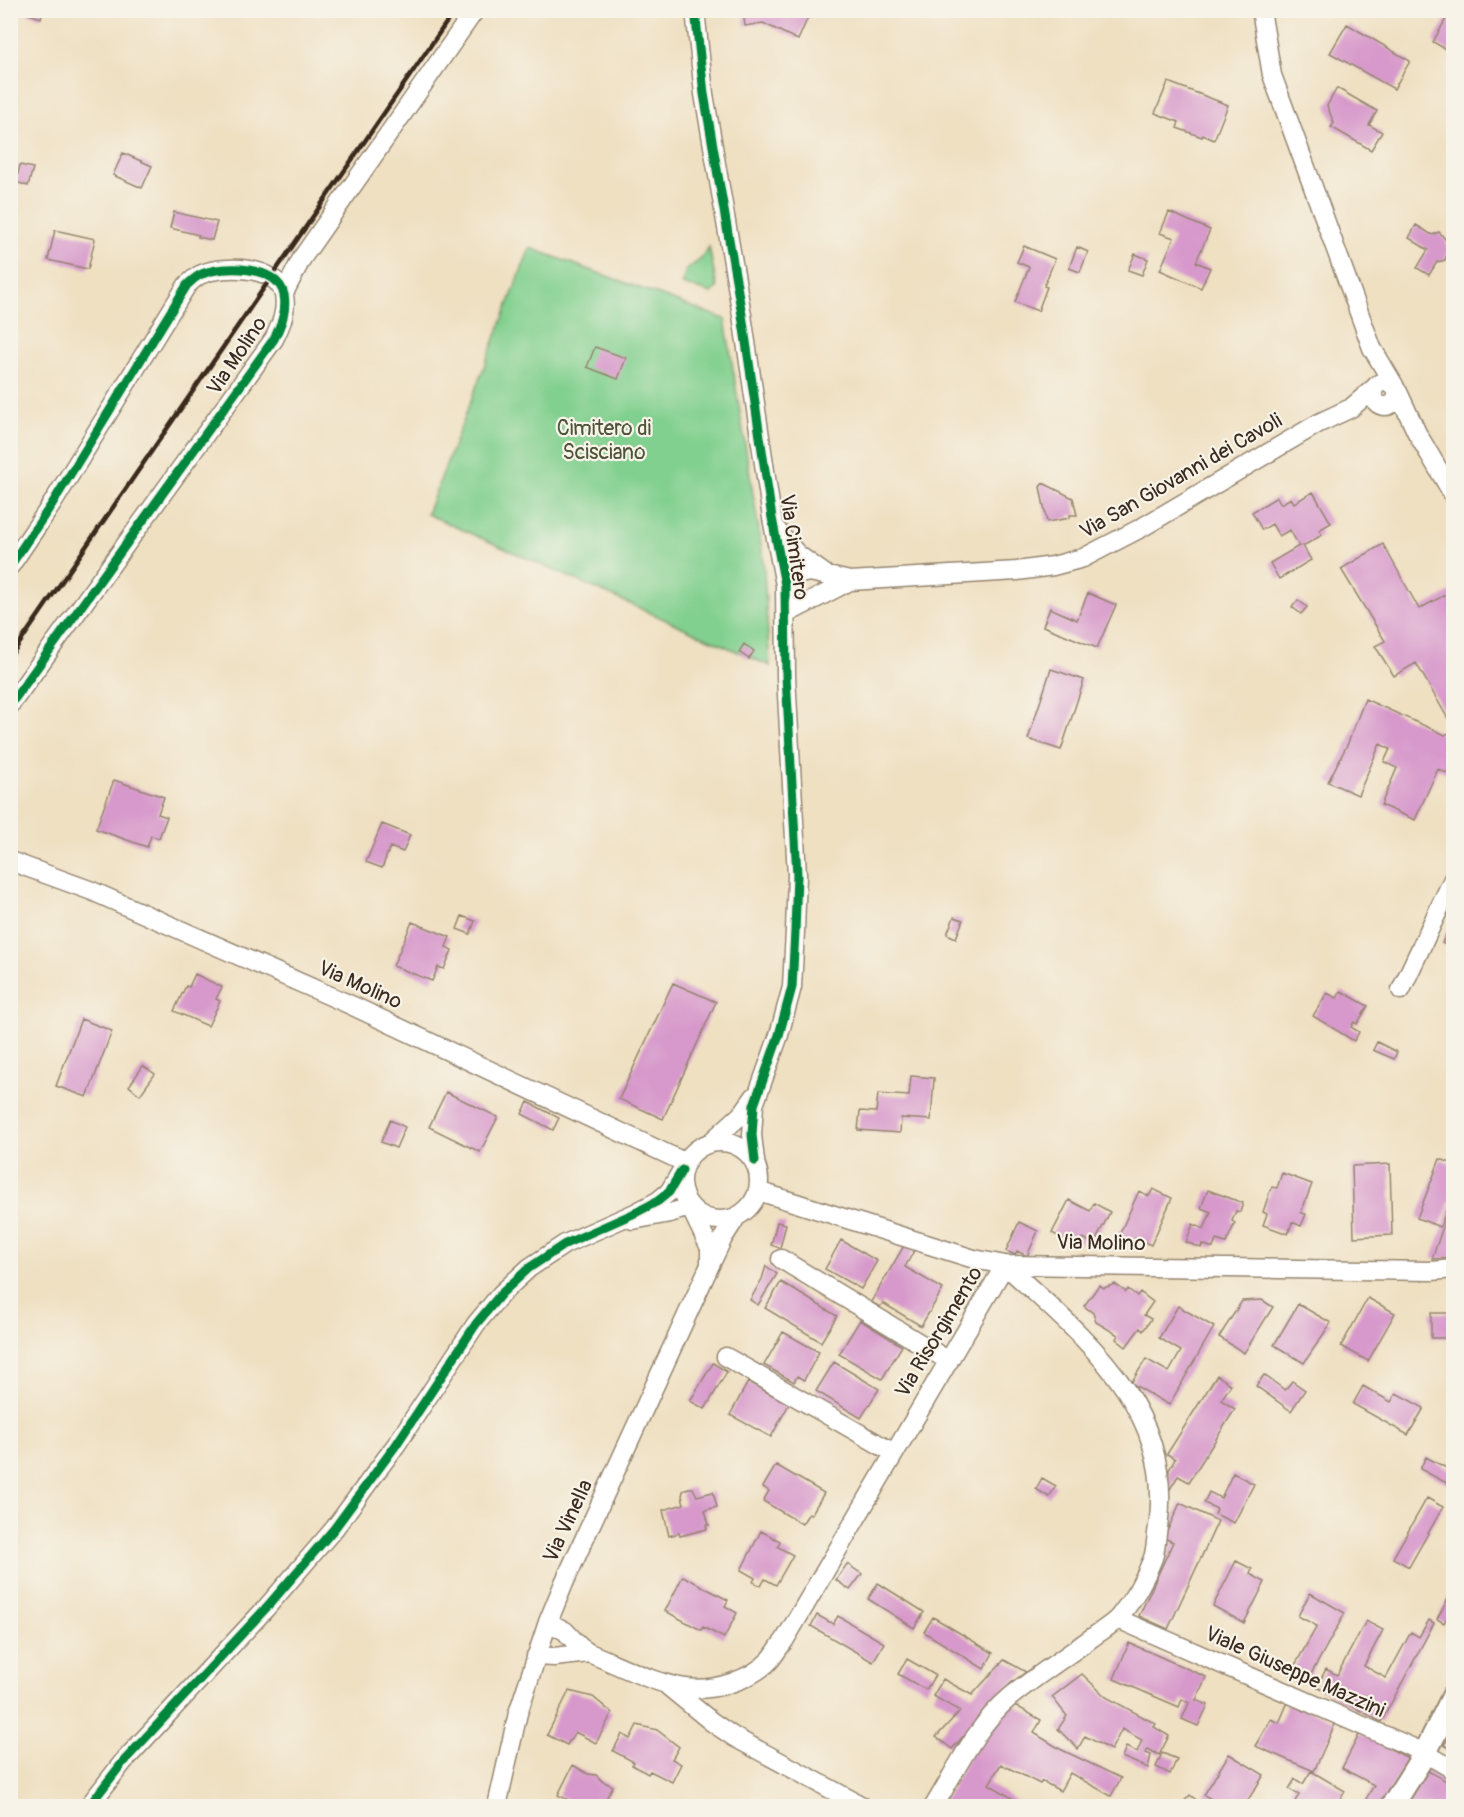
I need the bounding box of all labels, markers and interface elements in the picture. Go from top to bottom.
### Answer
street label: Via Molino [201,311,273,401]
street label: Via San Giovanni dei Cavoli [1075,407,1287,545]
park label: Cimitero di Scisciano [557,415,651,466]
street label: Via Cimitero [773,492,815,602]
street label: Via Molino [314,955,406,1015]
street label: Via Molino [1056,1229,1146,1257]
street label: Via Risorgimento [889,1261,989,1403]
street label: Via Vinella [537,1475,599,1567]
street label: Viale Giuseppe Mazzini [1201,1620,1390,1724]

